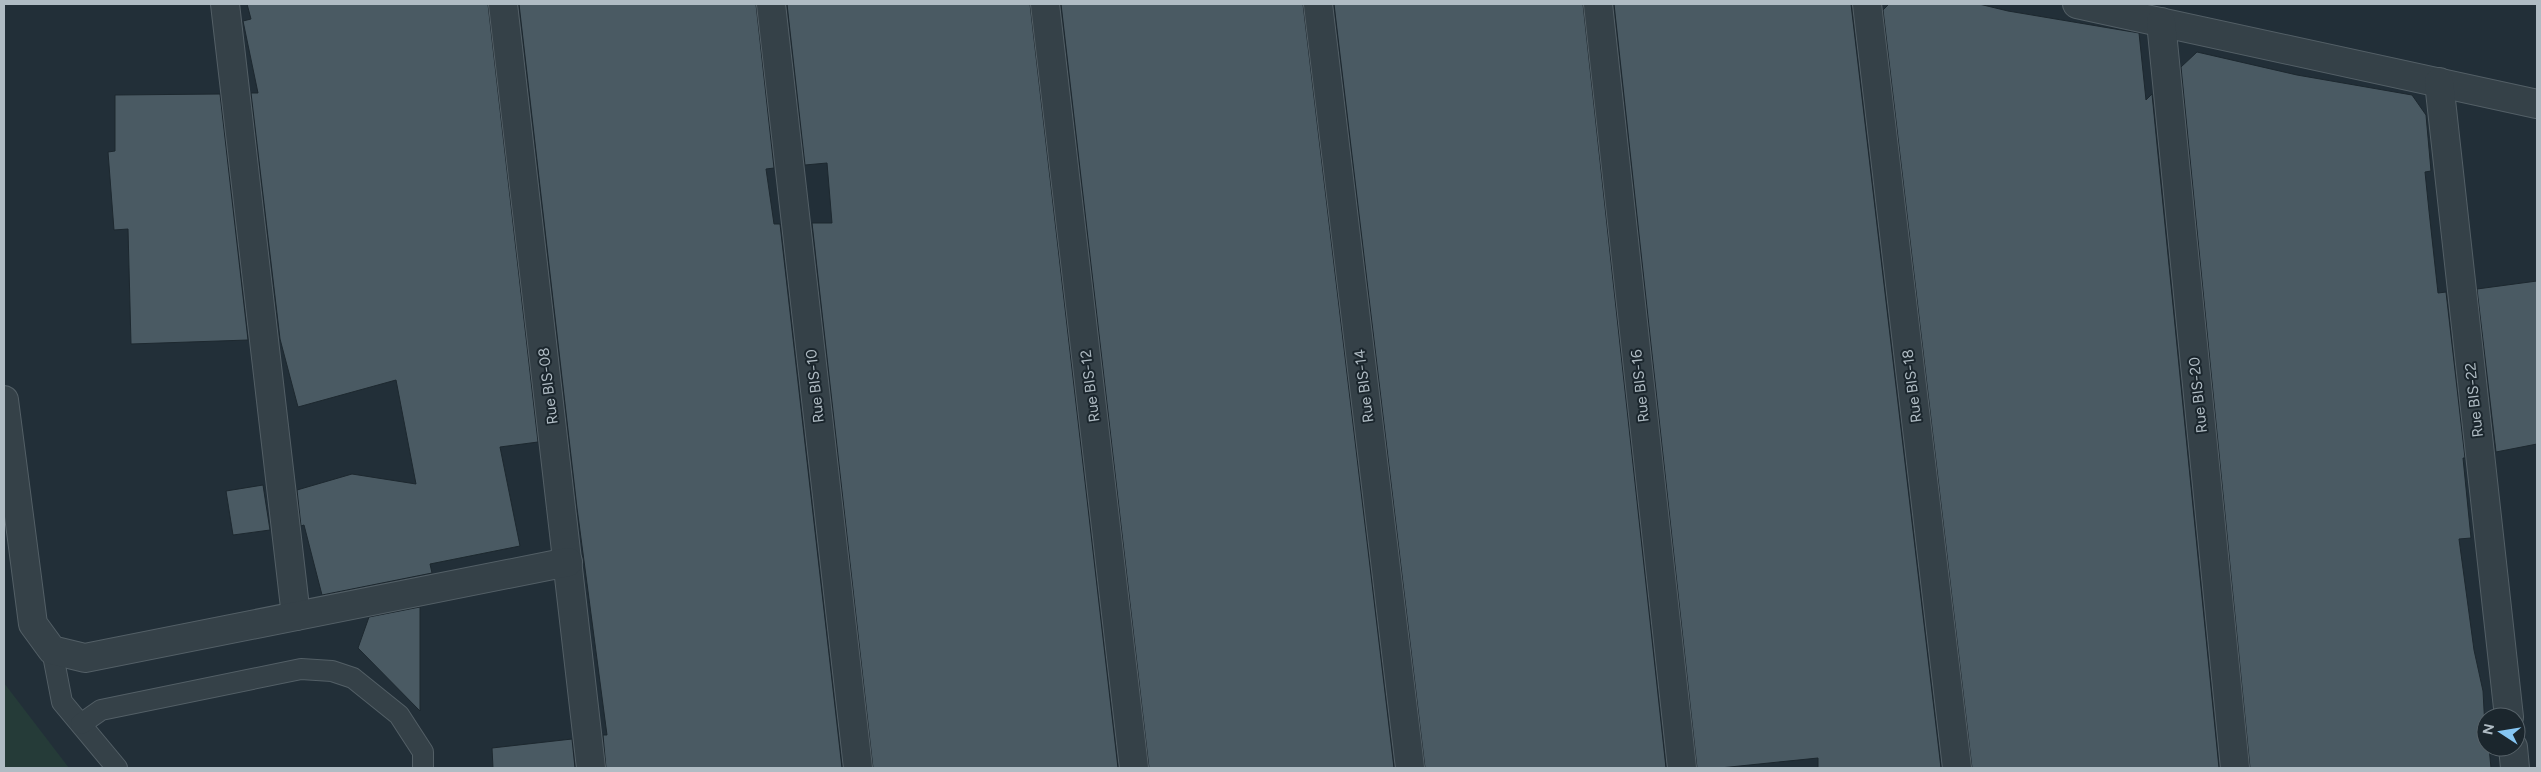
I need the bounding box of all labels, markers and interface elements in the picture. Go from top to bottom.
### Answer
street label: Rue BIS-08 [534,347,562,425]
street label: Rue BIS-10 [802,348,828,424]
street label: Rue BIS-14 [1351,348,1377,424]
street label: Rue BIS-16 [1627,348,1653,423]
street label: Rue BIS-18 [1899,348,1925,424]
street label: Rue BIS-12 [1077,349,1103,423]
street label: Rue BIS-20 [2185,356,2211,434]
street label: Rue BIS-22 [2461,362,2487,438]
north arrow [2476,707,2526,757]
text: N [2479,722,2498,736]

